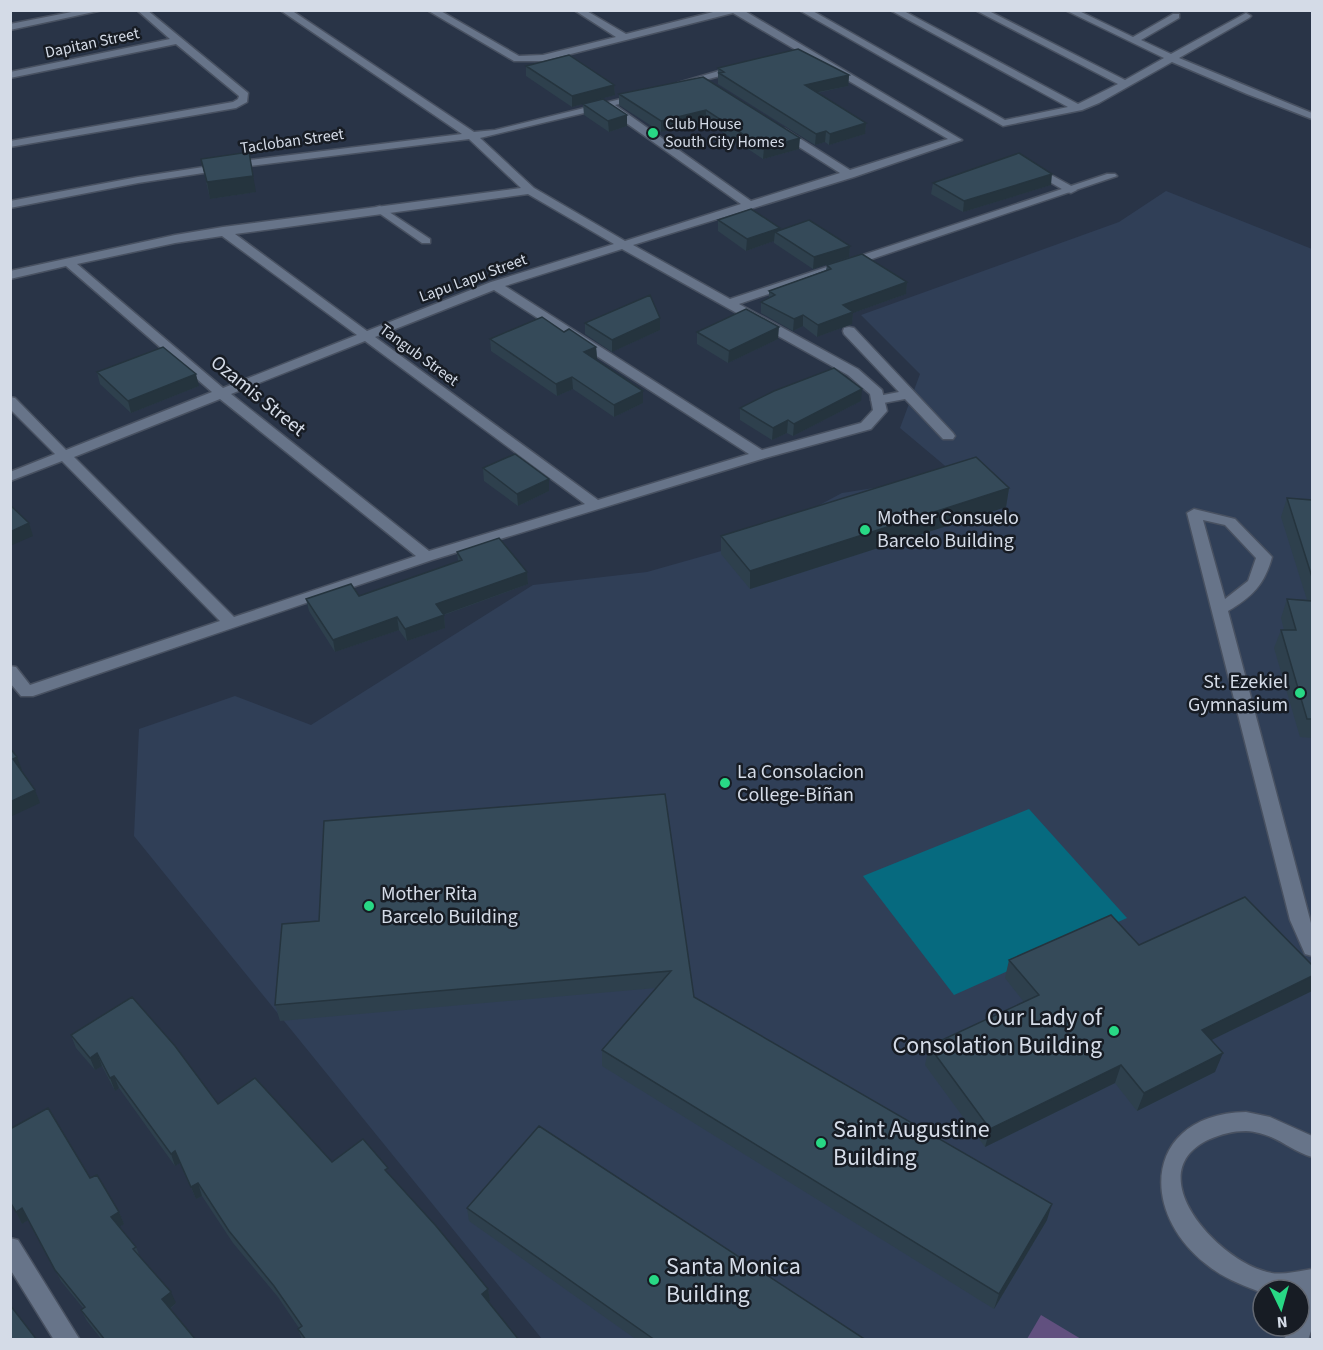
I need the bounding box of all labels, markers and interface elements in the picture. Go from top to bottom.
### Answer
street label: Dapitan Street [43,22,142,64]
place label: Club House South City Homes [665,113,785,153]
street label: Tacloban Street [239,123,346,159]
marker: Club House South City Homes [646,126,660,140]
street label: Lapu Lapu Street [416,248,531,308]
street label: Tangub Street [375,319,464,392]
street label: Ozamis Street [204,349,312,443]
place label: Mother Consuelo Barcelo Building [877,504,1019,555]
marker: Mother Consuelo Barcelo Building [858,523,872,537]
place label: St. Ezekiel Gymnasium [1188,668,1288,719]
marker: St. Ezekiel Gymnasium [1293,686,1307,700]
place label: La Consolacion College-Biñan [737,758,864,809]
marker: La Consolacion College-Biñan [718,776,732,790]
place label: Mother Rita Barcelo Building [381,880,518,931]
marker: Mother Rita Barcelo Building [362,899,376,913]
place label: Our Lady of Consolation Building [893,1000,1103,1063]
marker: Our Lady of Consolation Building [1107,1024,1121,1038]
place label: Saint Augustine Building [833,1112,990,1175]
marker: Saint Augustine Building [814,1136,828,1150]
place label: Santa Monica Building [666,1249,801,1312]
marker: Santa Monica Building [647,1273,661,1287]
north arrow [1251,1278,1311,1338]
text: N [1276,1311,1288,1333]

